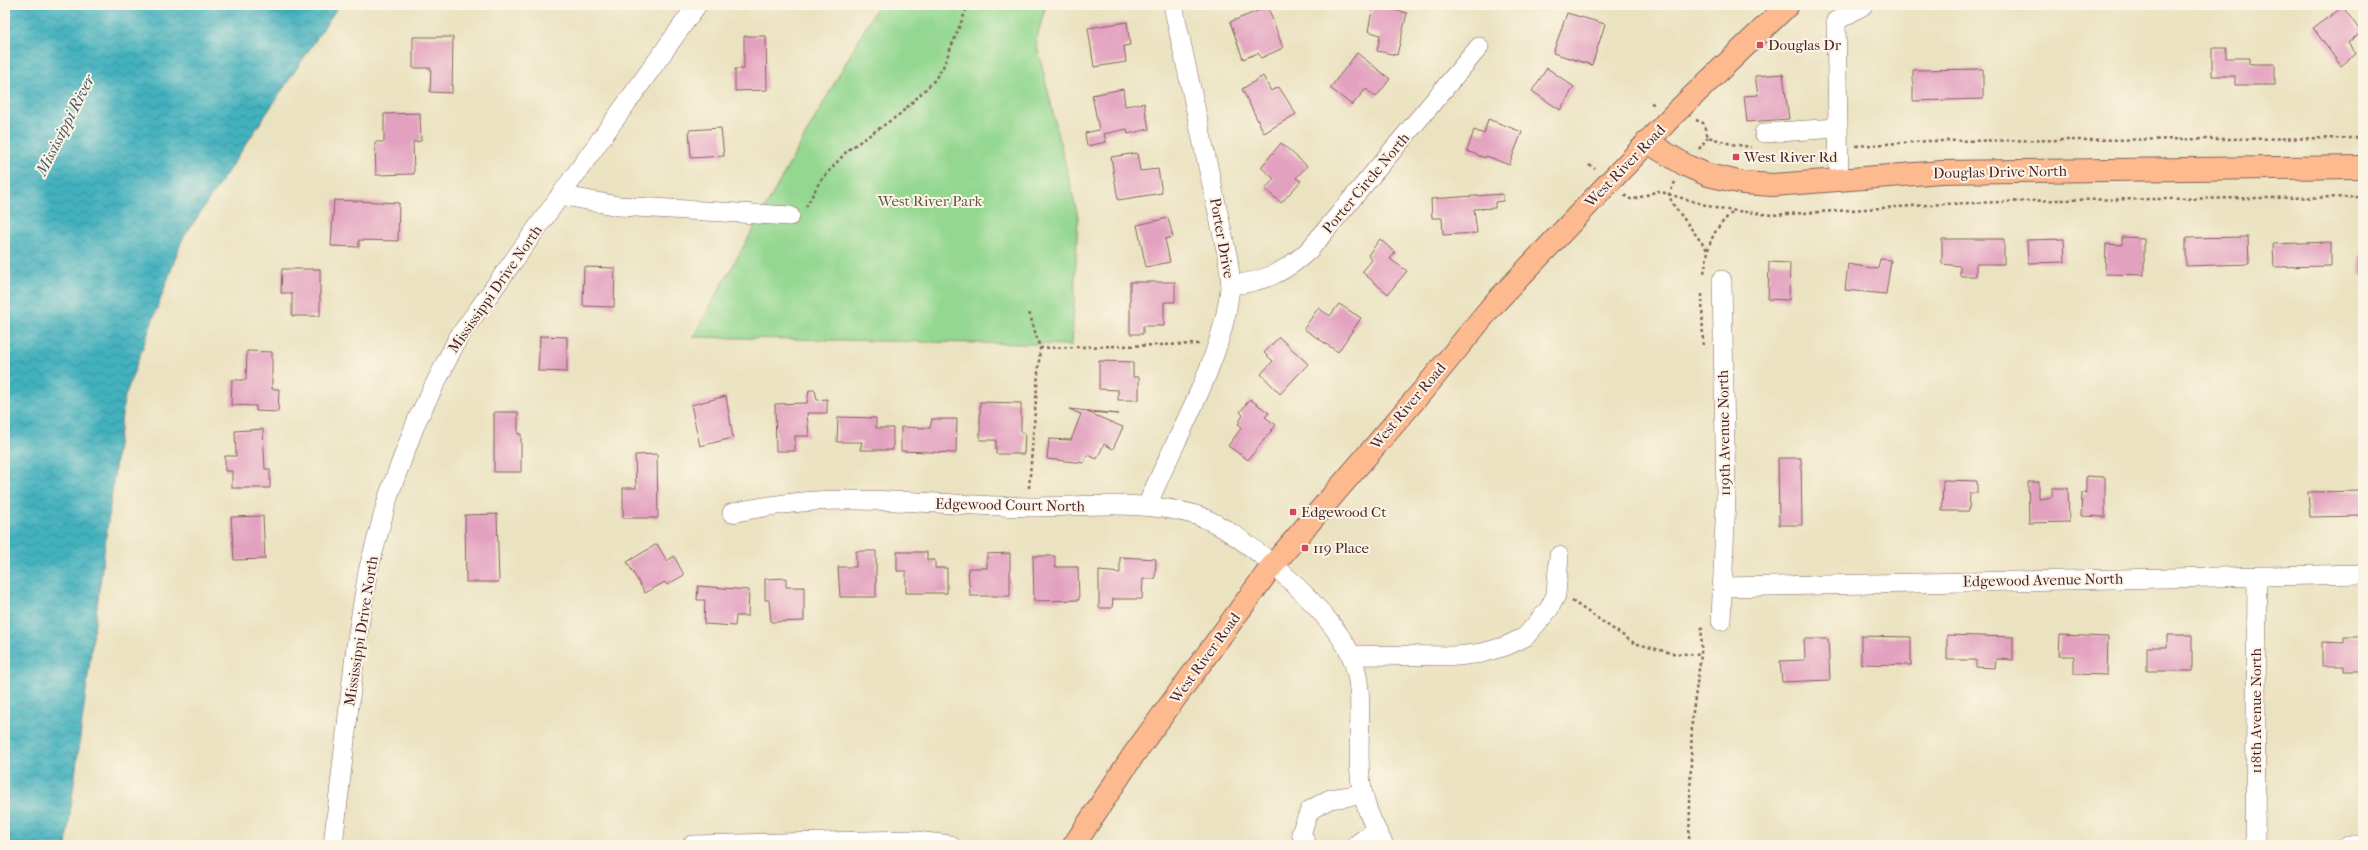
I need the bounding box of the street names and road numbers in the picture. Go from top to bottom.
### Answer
street label: West River Road [1580,120,1670,212]
street label: Porter Circle North [1319,129,1414,237]
street label: Douglas Drive North [1933,162,2068,182]
street label: Porter Drive [1206,196,1238,280]
street label: Mississippi Drive North [444,221,546,356]
street label: West River Road [1366,358,1450,454]
street label: 119th Avenue North [1714,369,1734,496]
street label: Edgewood Court North [935,495,1086,515]
street label: Mississippi Drive North [340,554,382,707]
street label: Edgewood Avenue North [1963,570,2124,590]
street label: West River Road [1165,608,1244,708]
street label: 118th Avenue North [2247,648,2265,774]

